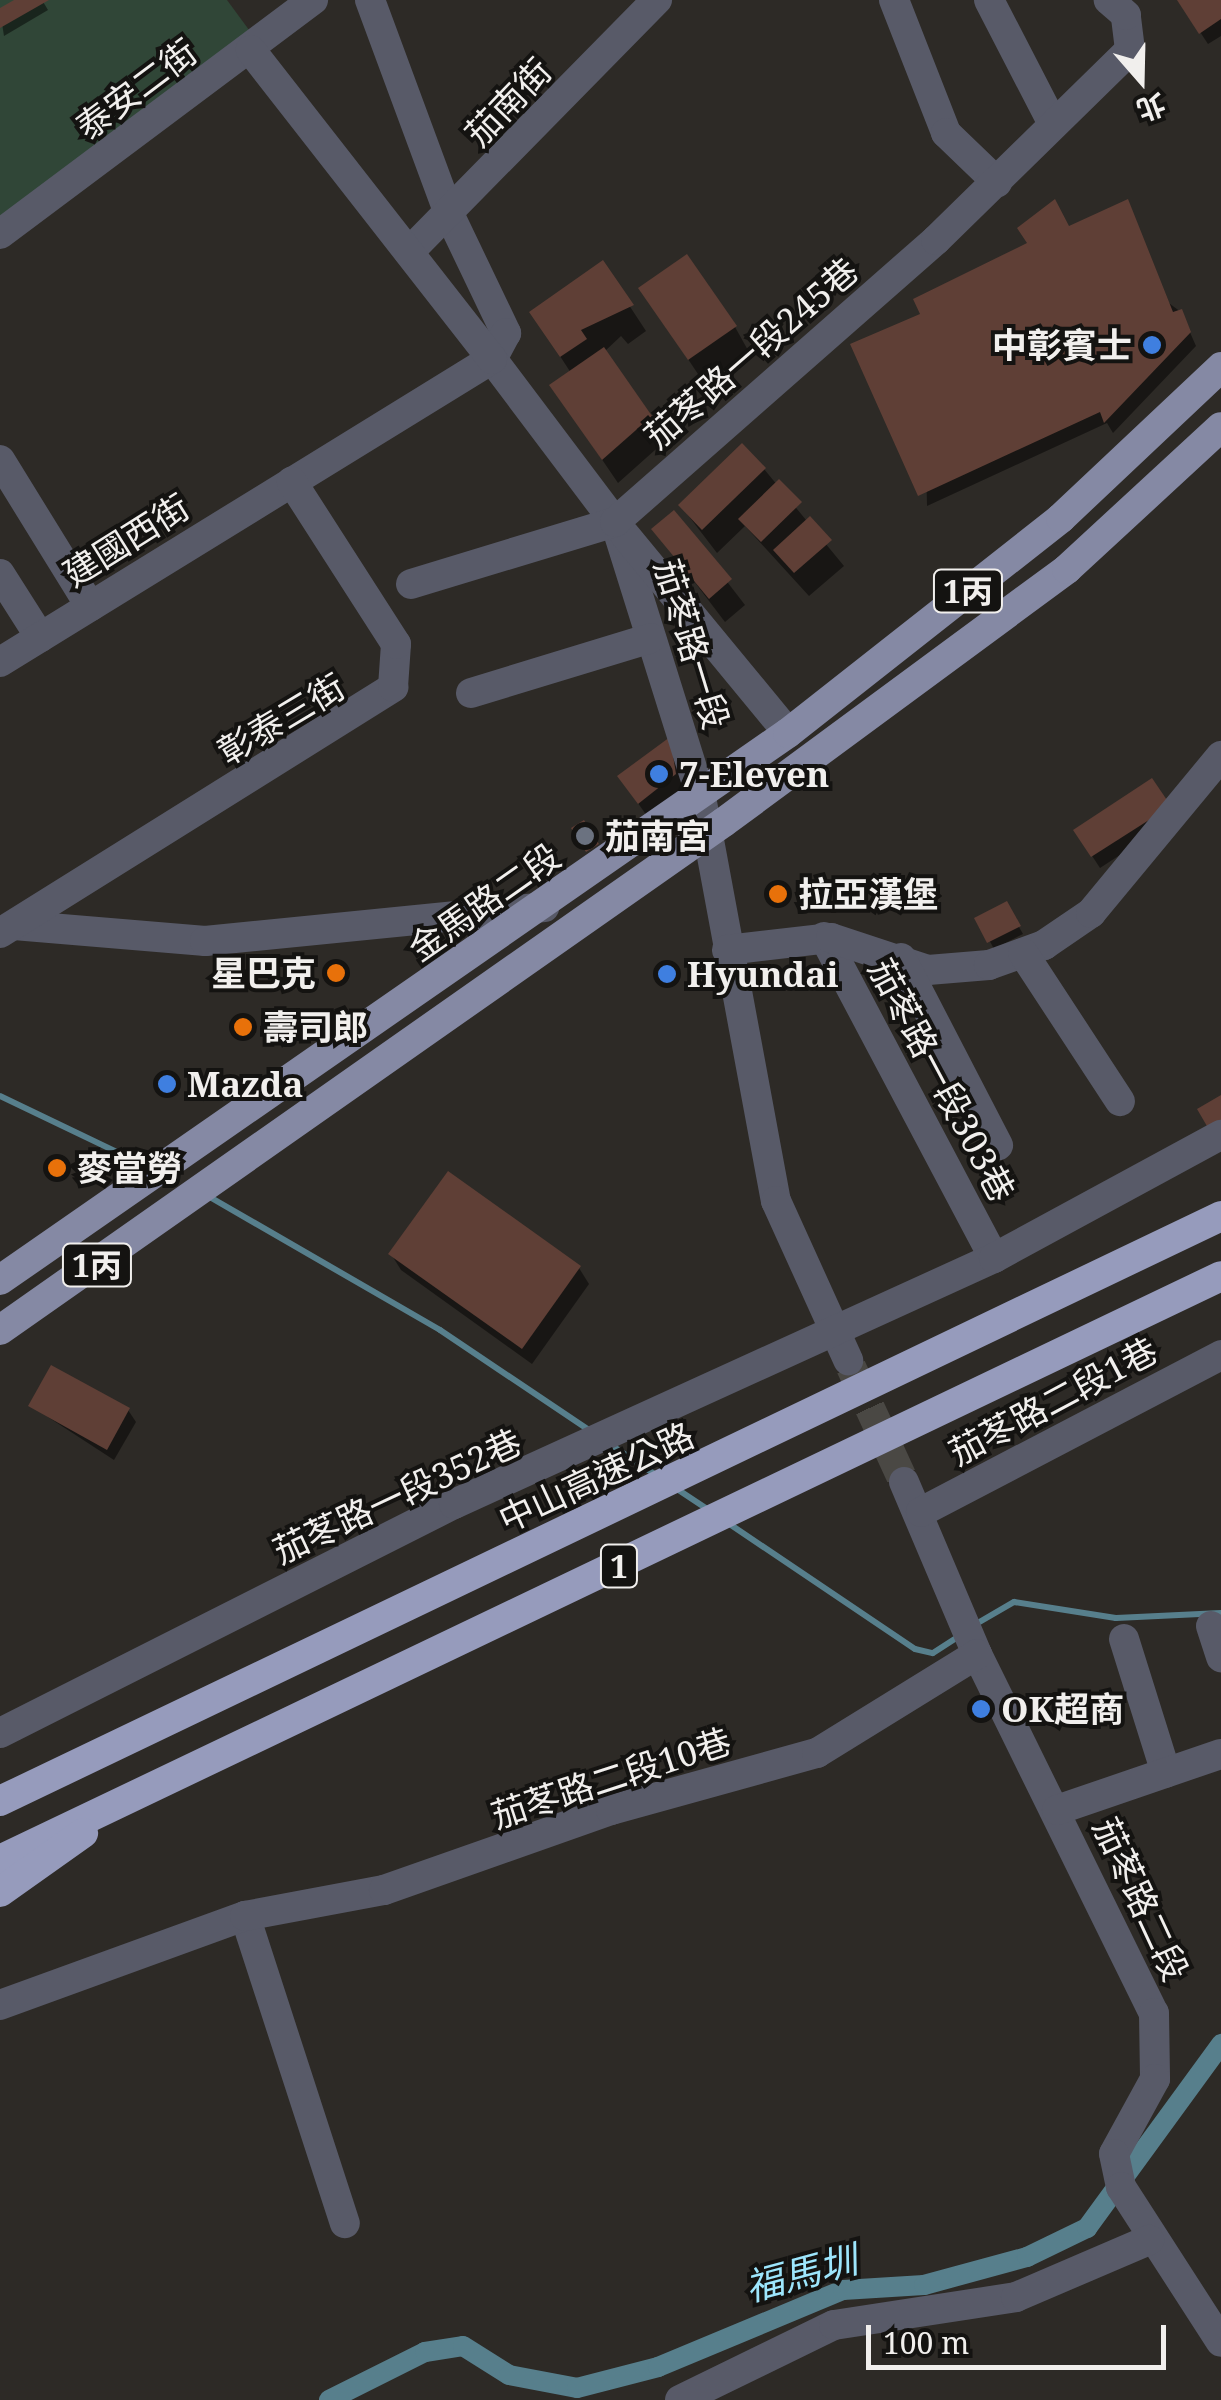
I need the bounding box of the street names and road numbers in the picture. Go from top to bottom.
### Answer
street label: 泰安二街 [67,30,205,148]
street label: 茄南街 [456,50,560,154]
street label: 茄苳路一段245巷 [636,249,866,457]
street label: 建國西街 [56,485,196,595]
street label: 茄苳路一段 [646,554,738,734]
road number: 1丙 [930,564,1006,618]
street label: 彰泰三街 [210,665,352,773]
street label: 金馬路二段 [400,835,568,969]
street label: 茄苳路一段303巷 [860,952,1024,1208]
road number: 1丙 [59,1238,134,1292]
street label: 茄苳路二段1巷 [942,1329,1164,1473]
street label: 中山高速公路 [492,1414,700,1540]
street label: 茄苳路一段352巷 [266,1420,528,1572]
road number: 1 [599,1539,639,1593]
street label: 茄苳路二段10巷 [486,1720,736,1836]
street label: 茄苳路二段 [1085,1811,1197,1987]

